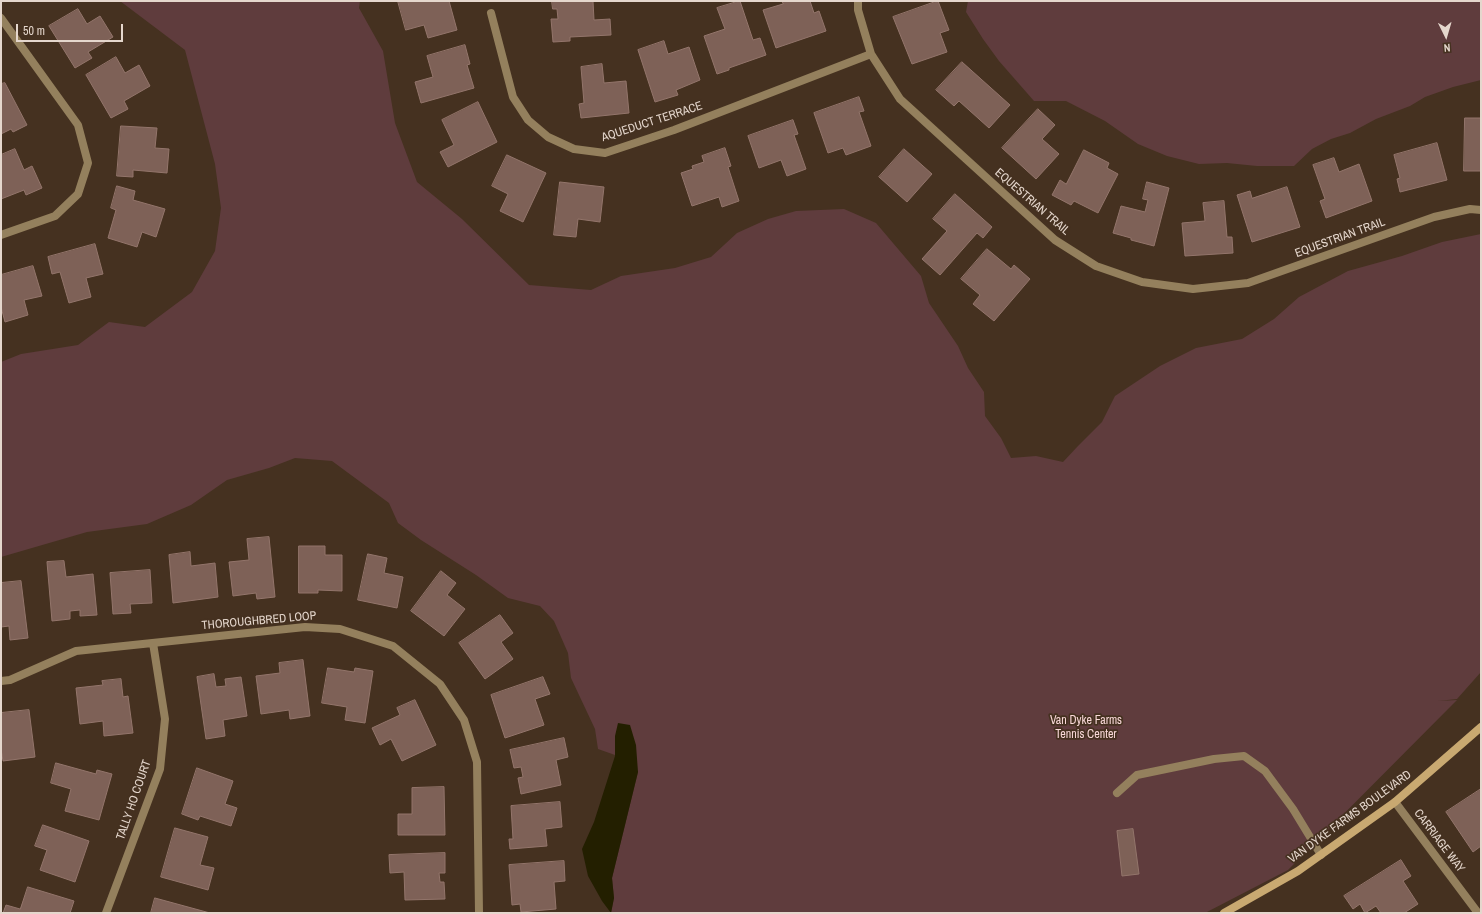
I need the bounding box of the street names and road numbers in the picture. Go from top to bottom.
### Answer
street label: AQUEDUCT TERRACE [600,99,704,145]
street label: EQUESTRIAN TRAIL [992,166,1072,238]
street label: EQUESTRIAN TRAIL [1293,215,1387,261]
street label: THOROUGHBRED LOOP [201,609,317,633]
street label: TALLY HO COURT [114,758,154,842]
street label: VAN DYKE FARMS BOULEVARD [1286,768,1414,866]
street label: CARRIAGE WAY [1411,807,1467,875]

